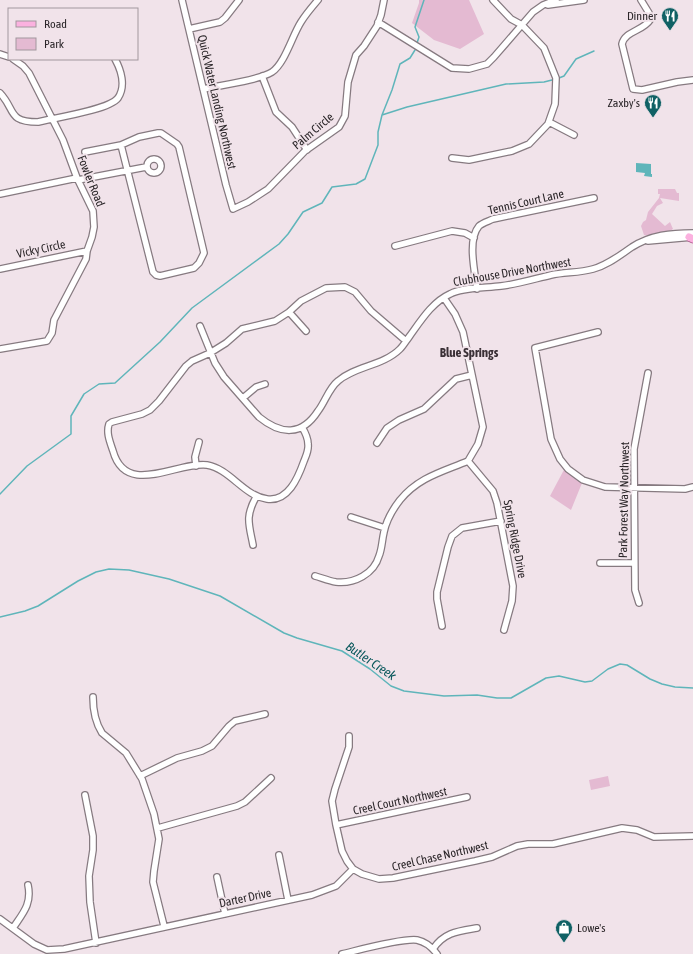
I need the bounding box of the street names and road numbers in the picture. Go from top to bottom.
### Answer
street label: Quick Water Landing Northwest [195,33,239,171]
street label: Palm Circle [290,110,336,152]
street label: Fowler Road [74,153,108,209]
street label: Tennis Court Lane [487,187,565,217]
street label: Vicky Circle [15,237,67,261]
street label: Clubhouse Drive Northwest [452,255,572,289]
street label: Park Forest Way Northwest [616,441,632,558]
street label: Spring Ridge Drive [501,499,529,579]
street label: Creel Court Northwest [352,784,449,818]
street label: Creel Chase Northwest [391,838,490,874]
street label: Darter Drive [218,886,272,910]

